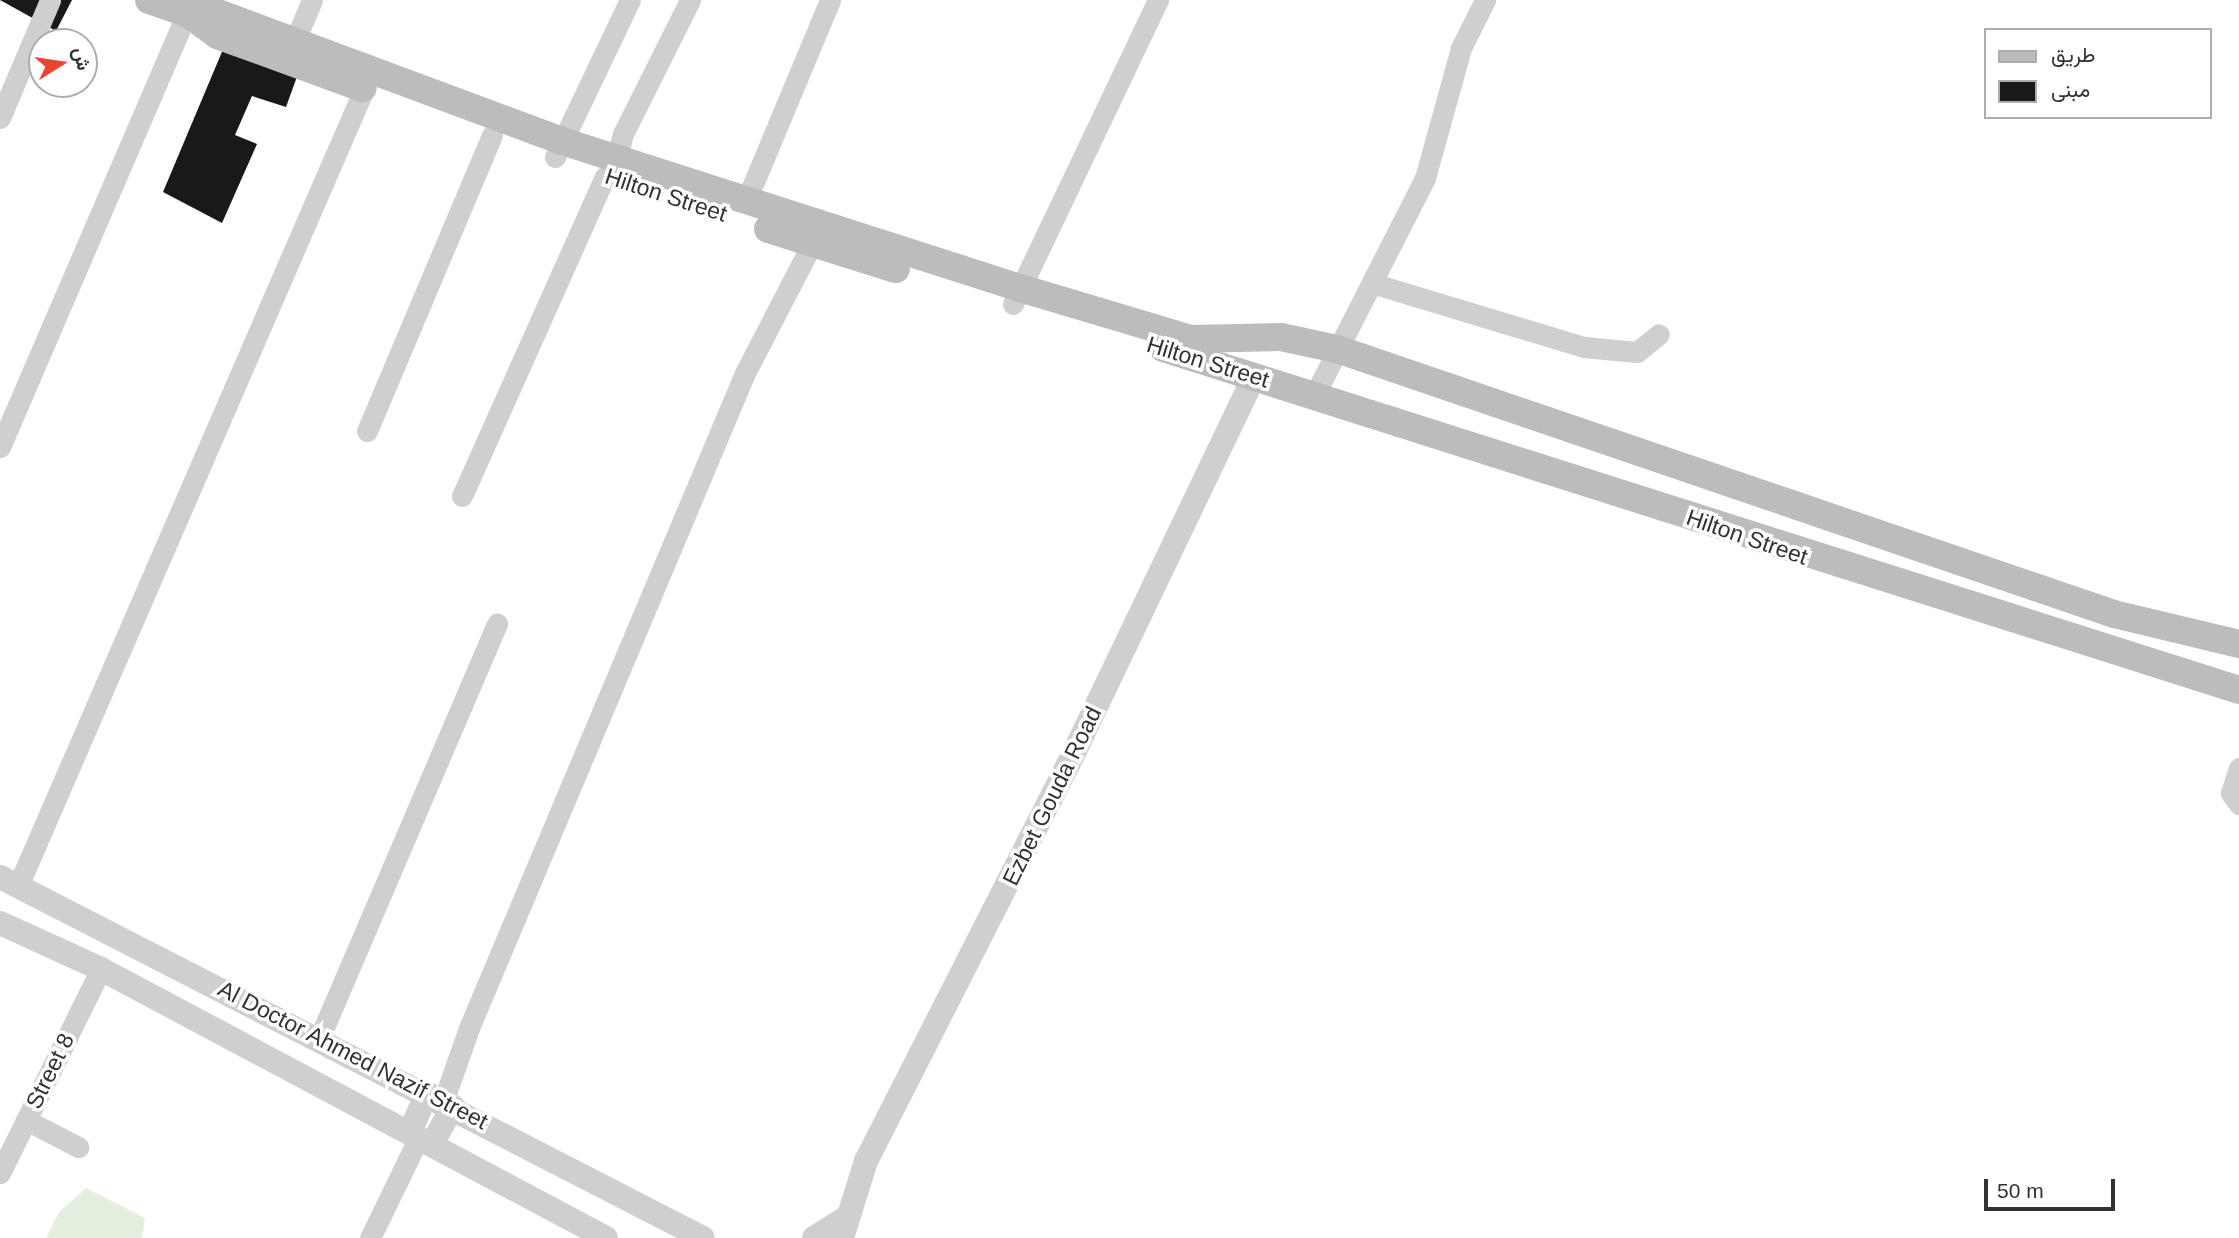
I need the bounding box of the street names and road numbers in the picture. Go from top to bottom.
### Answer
street label: Hilton Street [602,162,730,228]
street label: Hilton Street [1143,330,1273,394]
street label: Hilton Street [1683,503,1811,571]
street label: Ezbet Gouda Road [997,702,1107,890]
street label: Al Doctor Ahmed Nazif Street [213,975,493,1135]
street label: Street 8 [20,1029,80,1113]

